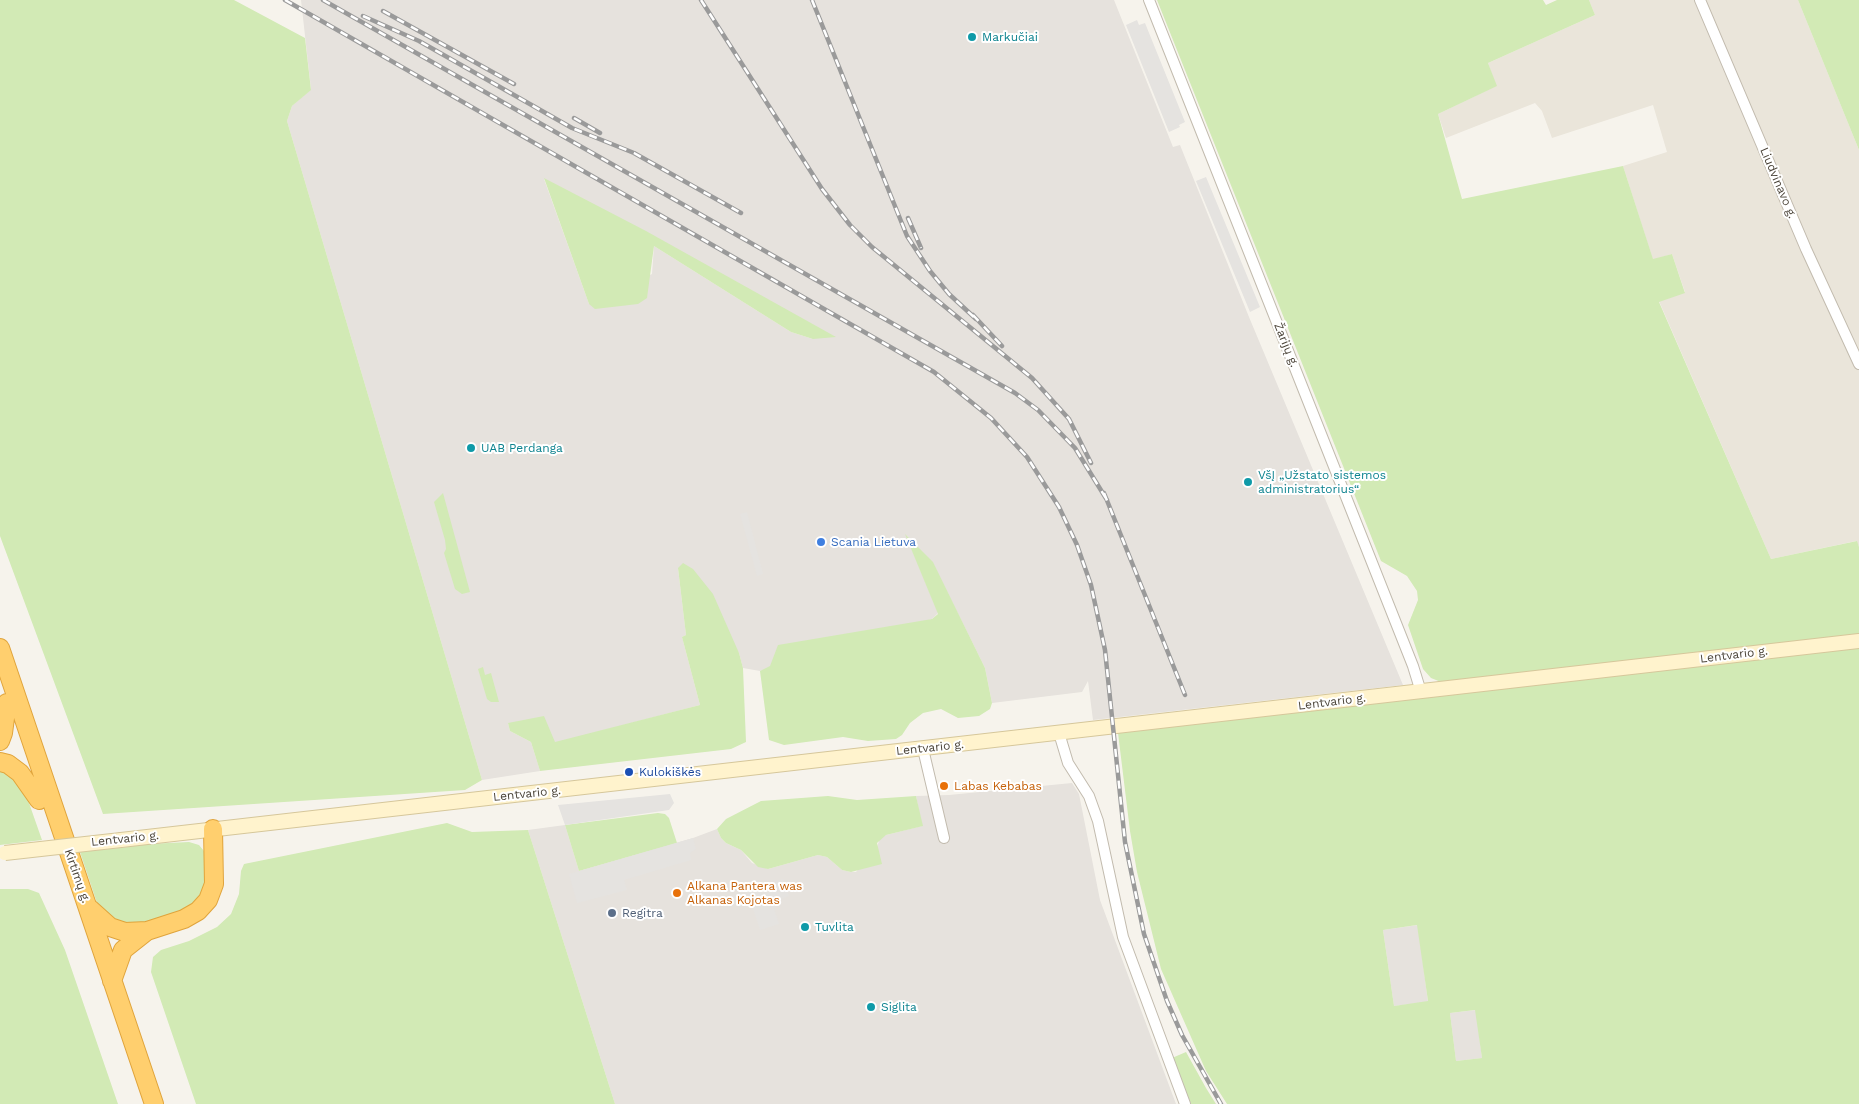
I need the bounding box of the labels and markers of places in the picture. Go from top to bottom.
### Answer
place label: Markučiai [982,30,1038,44]
marker: Markučiai [966,31,978,43]
place label: UAB Perdanga [481,441,563,455]
marker: UAB Perdanga [465,442,477,454]
place label: VšĮ „Užstato sistemos administratorius“ [1258,468,1386,496]
marker: VšĮ „Užstato sistemos administratorius“ [1242,476,1254,488]
place label: Scania Lietuva [831,535,916,549]
marker: Scania Lietuva [815,536,827,548]
place label: Kulokiškės [639,765,701,779]
marker: Kulokiškės [623,766,635,778]
place label: Labas Kebabas [954,779,1042,793]
marker: Labas Kebabas [938,780,950,792]
place label: Alkana Pantera was Alkanas Kojotas [687,879,802,907]
marker: Alkana Pantera was Alkanas Kojotas [671,887,683,899]
place label: Regitra [622,906,663,920]
marker: Regitra [606,907,618,919]
place label: Tuvlita [815,920,854,934]
marker: Tuvlita [799,921,811,933]
place label: Siglita [881,1000,917,1014]
marker: Siglita [865,1001,877,1013]

